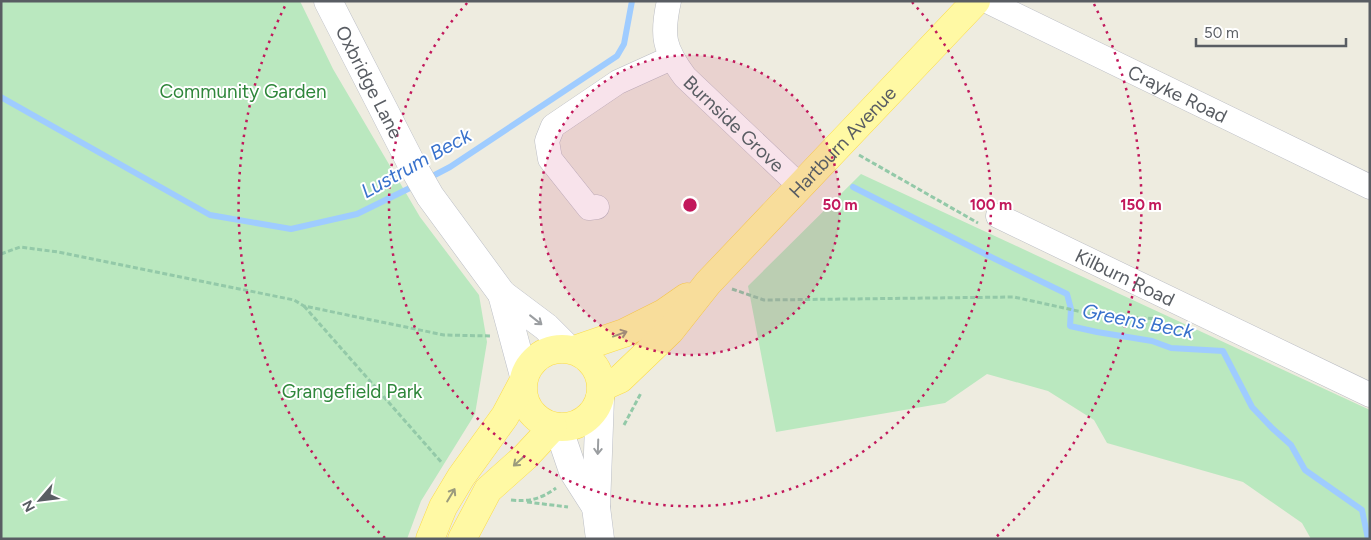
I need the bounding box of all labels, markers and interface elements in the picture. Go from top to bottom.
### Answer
scale bar [1196,15,1346,47]
street label: Oxbridge Lane [331,22,407,143]
text: 50 m [1204,24,1239,42]
street label: Crayke Road [1124,60,1231,128]
street label: Burnside Grove [678,71,789,177]
park label: Community Garden [159,80,327,103]
street label: Hartburn Avenue [784,82,901,203]
water label: Lustrum Beck [357,122,476,203]
centre of rings [681,196,699,214]
text: 50 m [822,196,858,214]
text: 100 m [970,196,1012,214]
text: 150 m [1120,196,1162,214]
street label: Kilburn Road [1071,244,1178,311]
water label: Greens Beck [1080,298,1197,344]
one-way arrow [529,314,542,325]
one-way arrow [612,329,627,338]
park label: Grangefield Park [282,380,423,403]
one-way arrow [594,439,603,455]
one-way arrow [513,456,526,467]
north arrow [15,475,65,525]
one-way arrow [446,488,456,502]
text: N [19,497,39,515]

